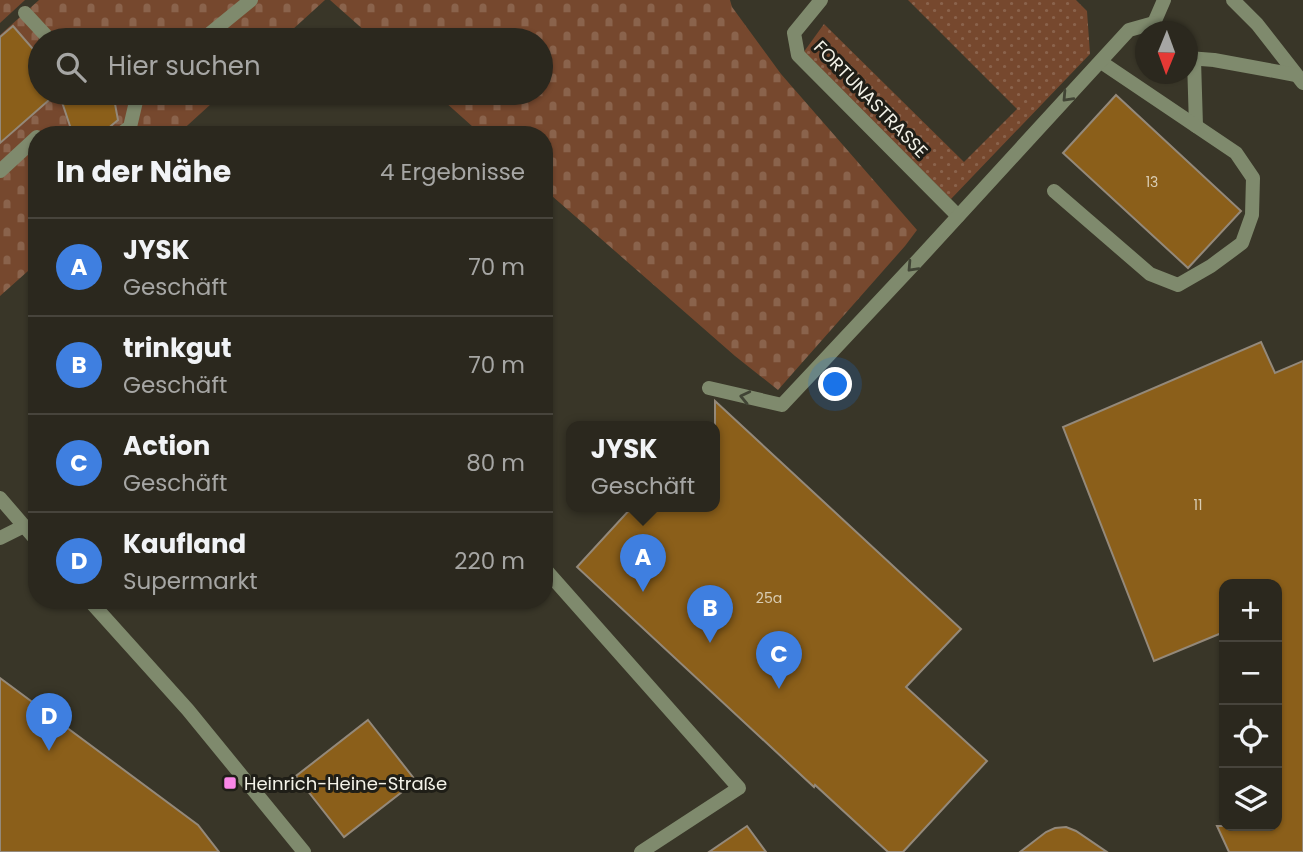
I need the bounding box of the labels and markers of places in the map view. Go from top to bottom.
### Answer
pin: A [620,534,666,592]
pin: B [687,585,733,643]
pin: C [756,631,802,689]
pin: D [26,693,72,751]
place label: Heinrich-Heine-Straße [244,771,447,796]
marker: Heinrich-Heine-Straße [222,775,238,791]

